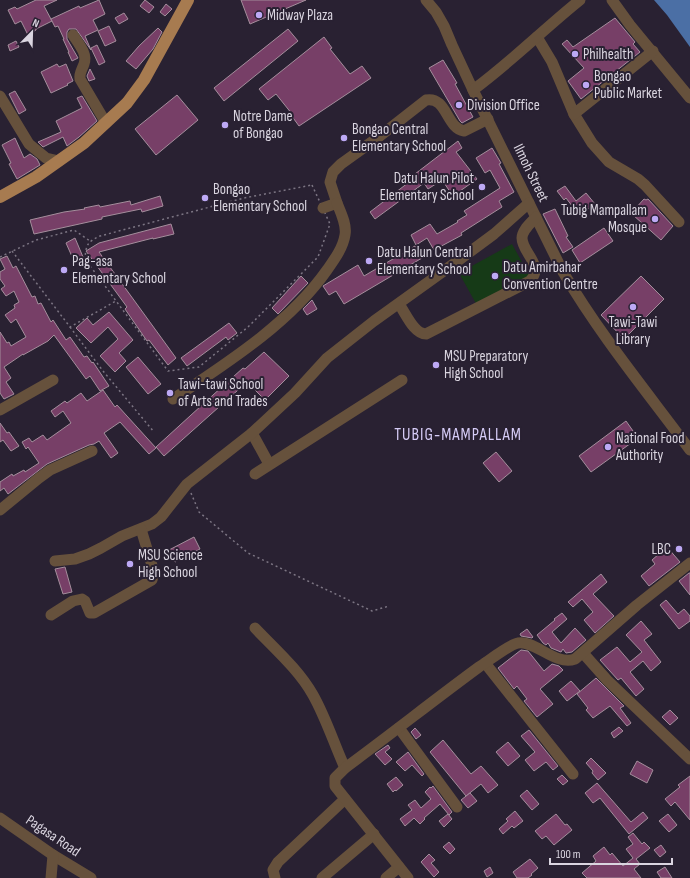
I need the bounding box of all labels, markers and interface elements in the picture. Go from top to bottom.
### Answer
place label: Midway Plaza [267,6,333,25]
marker: Midway Plaza [254,10,264,20]
north arrow [12,12,52,52]
text: N [30,16,41,30]
place label: Philhealth [583,45,633,64]
marker: Philhealth [570,49,580,59]
place label: Bongao Public Market [594,67,663,103]
marker: Bongao Public Market [581,80,591,90]
place label: Division Office [467,96,540,115]
marker: Division Office [454,100,464,110]
place label: Notre Dame of Bongao [233,107,293,143]
marker: Notre Dame of Bongao [220,120,230,130]
place label: Bongao Central Elementary School [352,120,446,156]
marker: Bongao Central Elementary School [339,133,349,143]
street label: Ilmoh Street [509,141,553,205]
place label: Datu Halun Pilot Elementary School [380,169,474,205]
place label: Bongao Elementary School [213,180,307,216]
marker: Datu Halun Pilot Elementary School [477,182,487,192]
marker: Bongao Elementary School [200,193,210,203]
place label: Tubig Mampallam Mosque [561,201,647,237]
marker: Tubig Mampallam Mosque [650,214,660,224]
place label: Datu Halun Central Elementary School [377,243,471,279]
place label: Pag-asa Elementary School [72,252,166,288]
marker: Datu Halun Central Elementary School [364,256,374,266]
place label: Datu Amirbahar Convention Centre [503,258,598,294]
marker: Pag-asa Elementary School [59,265,69,275]
marker: Datu Amirbahar Convention Centre [490,271,500,281]
marker: Tawi-Tawi Library [628,302,638,312]
place label: Tawi-Tawi Library [609,313,658,349]
place label: MSU Preparatory High School [444,347,528,383]
marker: MSU Preparatory High School [431,360,441,370]
place label: Tawi-tawi School of Arts and Trades [178,375,268,411]
marker: Tawi-tawi School of Arts and Trades [165,388,175,398]
district label: TUBIG-MAMPALLAM [394,425,522,445]
place label: National Food Authority [615,429,685,465]
marker: National Food Authority [603,442,613,452]
place label: LBC [651,540,671,559]
marker: LBC [674,544,684,554]
place label: MSU Science High School [138,546,203,582]
marker: MSU Science High School [125,559,135,569]
street label: Pagasa Road [22,811,84,861]
scale bar [550,840,672,866]
text: 100 m [556,847,581,862]

